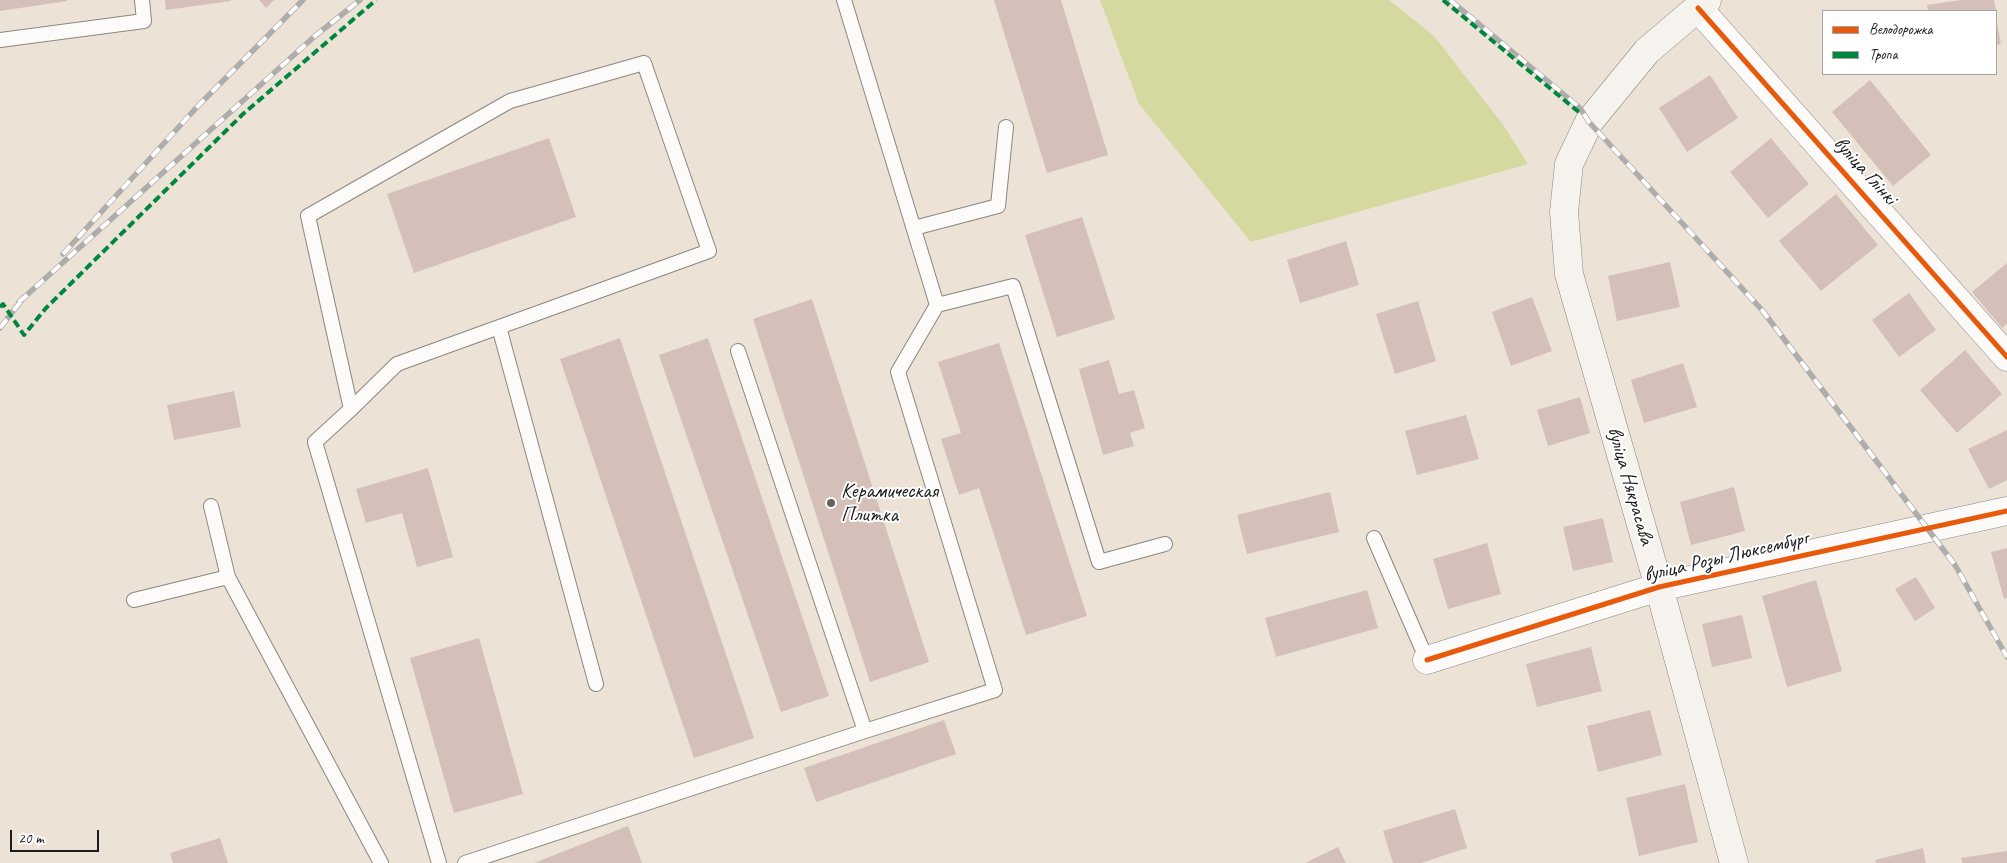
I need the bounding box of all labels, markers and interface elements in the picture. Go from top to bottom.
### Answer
legend [1822,10,1997,75]
text: Велодорожка [1869,20,1932,39]
text: Тропа [1869,45,1897,64]
street label: вуліца Глінкі [1828,131,1902,211]
street label: вуліца Някрасава [1601,424,1659,548]
place label: Керамическая Плитка [841,478,938,528]
marker: Керамическая Плитка [825,497,837,509]
street label: вуліца Розы Люксембург [1641,526,1811,588]
scale bar [12,820,101,852]
text: 20 m [18,829,44,848]

